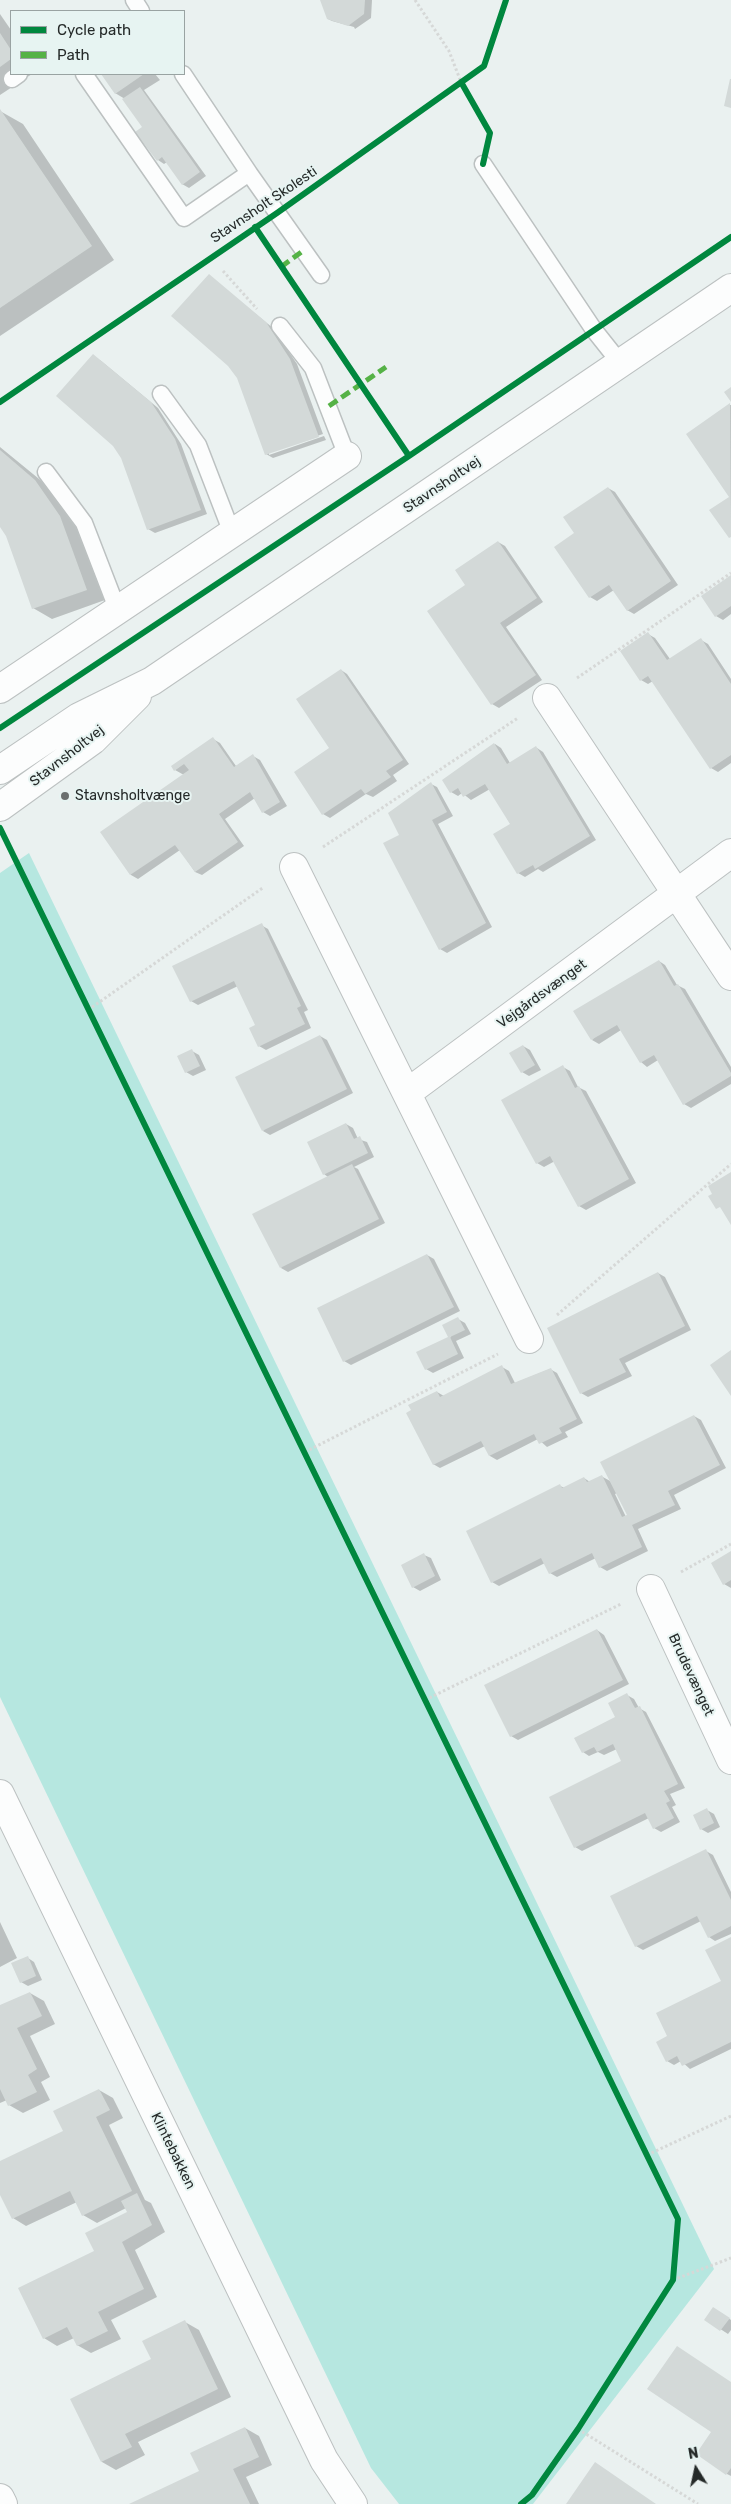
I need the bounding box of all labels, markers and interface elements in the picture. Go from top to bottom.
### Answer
legend [10,10,185,75]
text: Cycle path [57,21,131,39]
text: Path [57,46,90,64]
street label: Stavnsholt Skolesti [208,163,320,247]
street label: Stavnsholtvej [400,453,484,517]
street label: Stavnsholtvej [27,722,107,790]
place label: Stavnsholtvænge [75,788,190,804]
marker: Stavnsholtvænge [59,790,71,802]
street label: Vejgårdsvænget [494,956,590,1032]
street label: Brudevænget [665,1631,717,1719]
street label: Klintebakken [147,2110,199,2192]
north arrow [671,2444,721,2494]
text: N [687,2444,700,2463]

